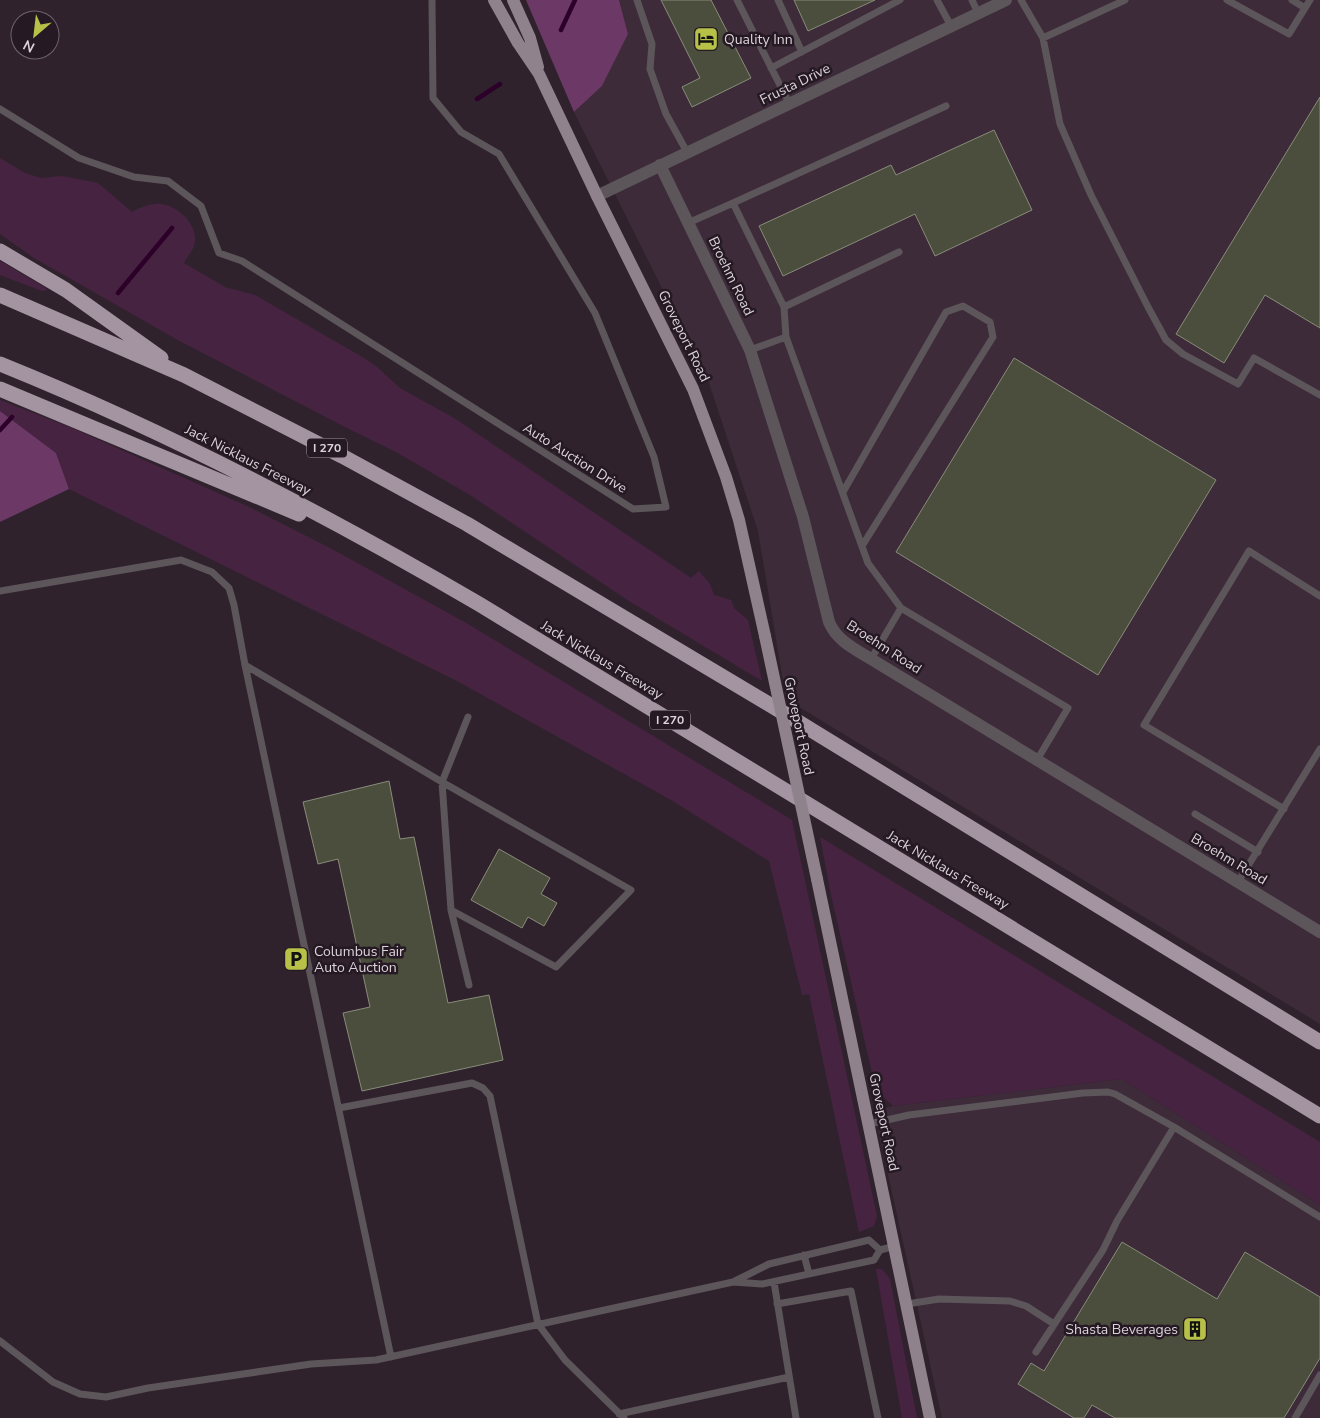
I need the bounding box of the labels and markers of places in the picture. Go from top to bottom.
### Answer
hotel icon: Quality Inn [693,26,719,52]
place label: Quality Inn [724,30,793,49]
place label: Columbus Fair Auto Auction [314,942,404,977]
parking icon: Columbus Fair Auto Auction [283,946,309,972]
building icon: Shasta Beverages [1182,1316,1208,1342]
place label: Shasta Beverages [1065,1320,1178,1339]

